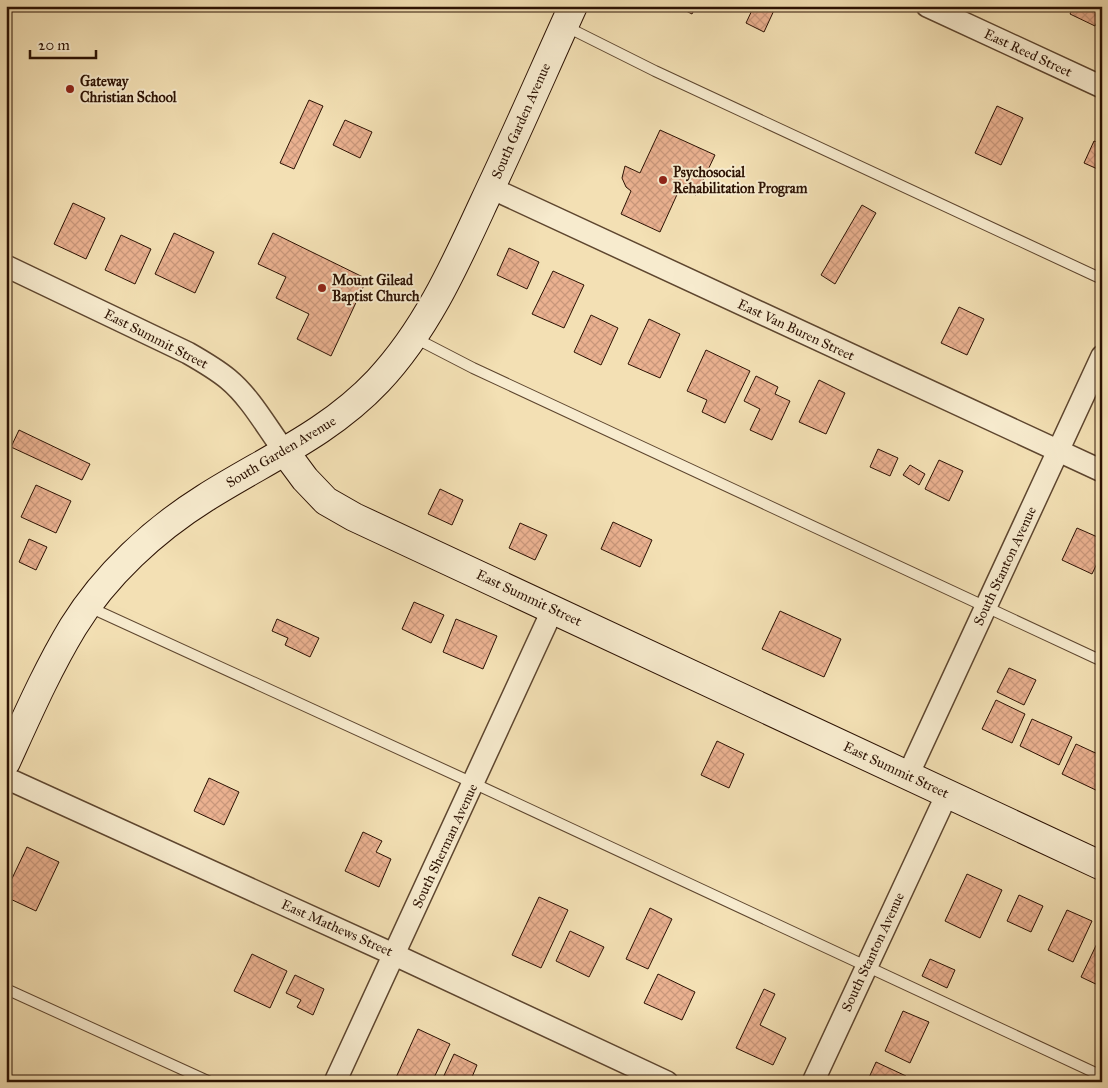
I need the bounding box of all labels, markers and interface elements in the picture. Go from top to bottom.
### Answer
street label: East Reed Street [981,25,1075,81]
scale bar [30,28,96,60]
text: 20 m [38,36,70,54]
street label: South Garden Avenue [488,60,554,182]
place label: Gateway Christian School [80,73,178,106]
marker: Gateway Christian School [64,83,76,95]
place label: Psychosocial Rehabilitation Program [673,164,808,198]
marker: Psychosocial Rehabilitation Program [657,174,669,186]
place label: Mount Gilead Baptist Church [332,272,420,306]
marker: Mount Gilead Baptist Church [316,282,328,294]
street label: East Van Buren Street [735,295,857,365]
street label: East Summit Street [101,305,211,373]
street label: South Garden Avenue [223,412,339,492]
street label: South Stanton Avenue [970,504,1040,628]
street label: East Summit Street [473,566,585,630]
street label: East Summit Street [840,738,952,802]
street label: South Sherman Avenue [409,781,481,911]
street label: South Stanton Avenue [838,890,908,1014]
street label: East Mathews Street [279,896,395,960]

